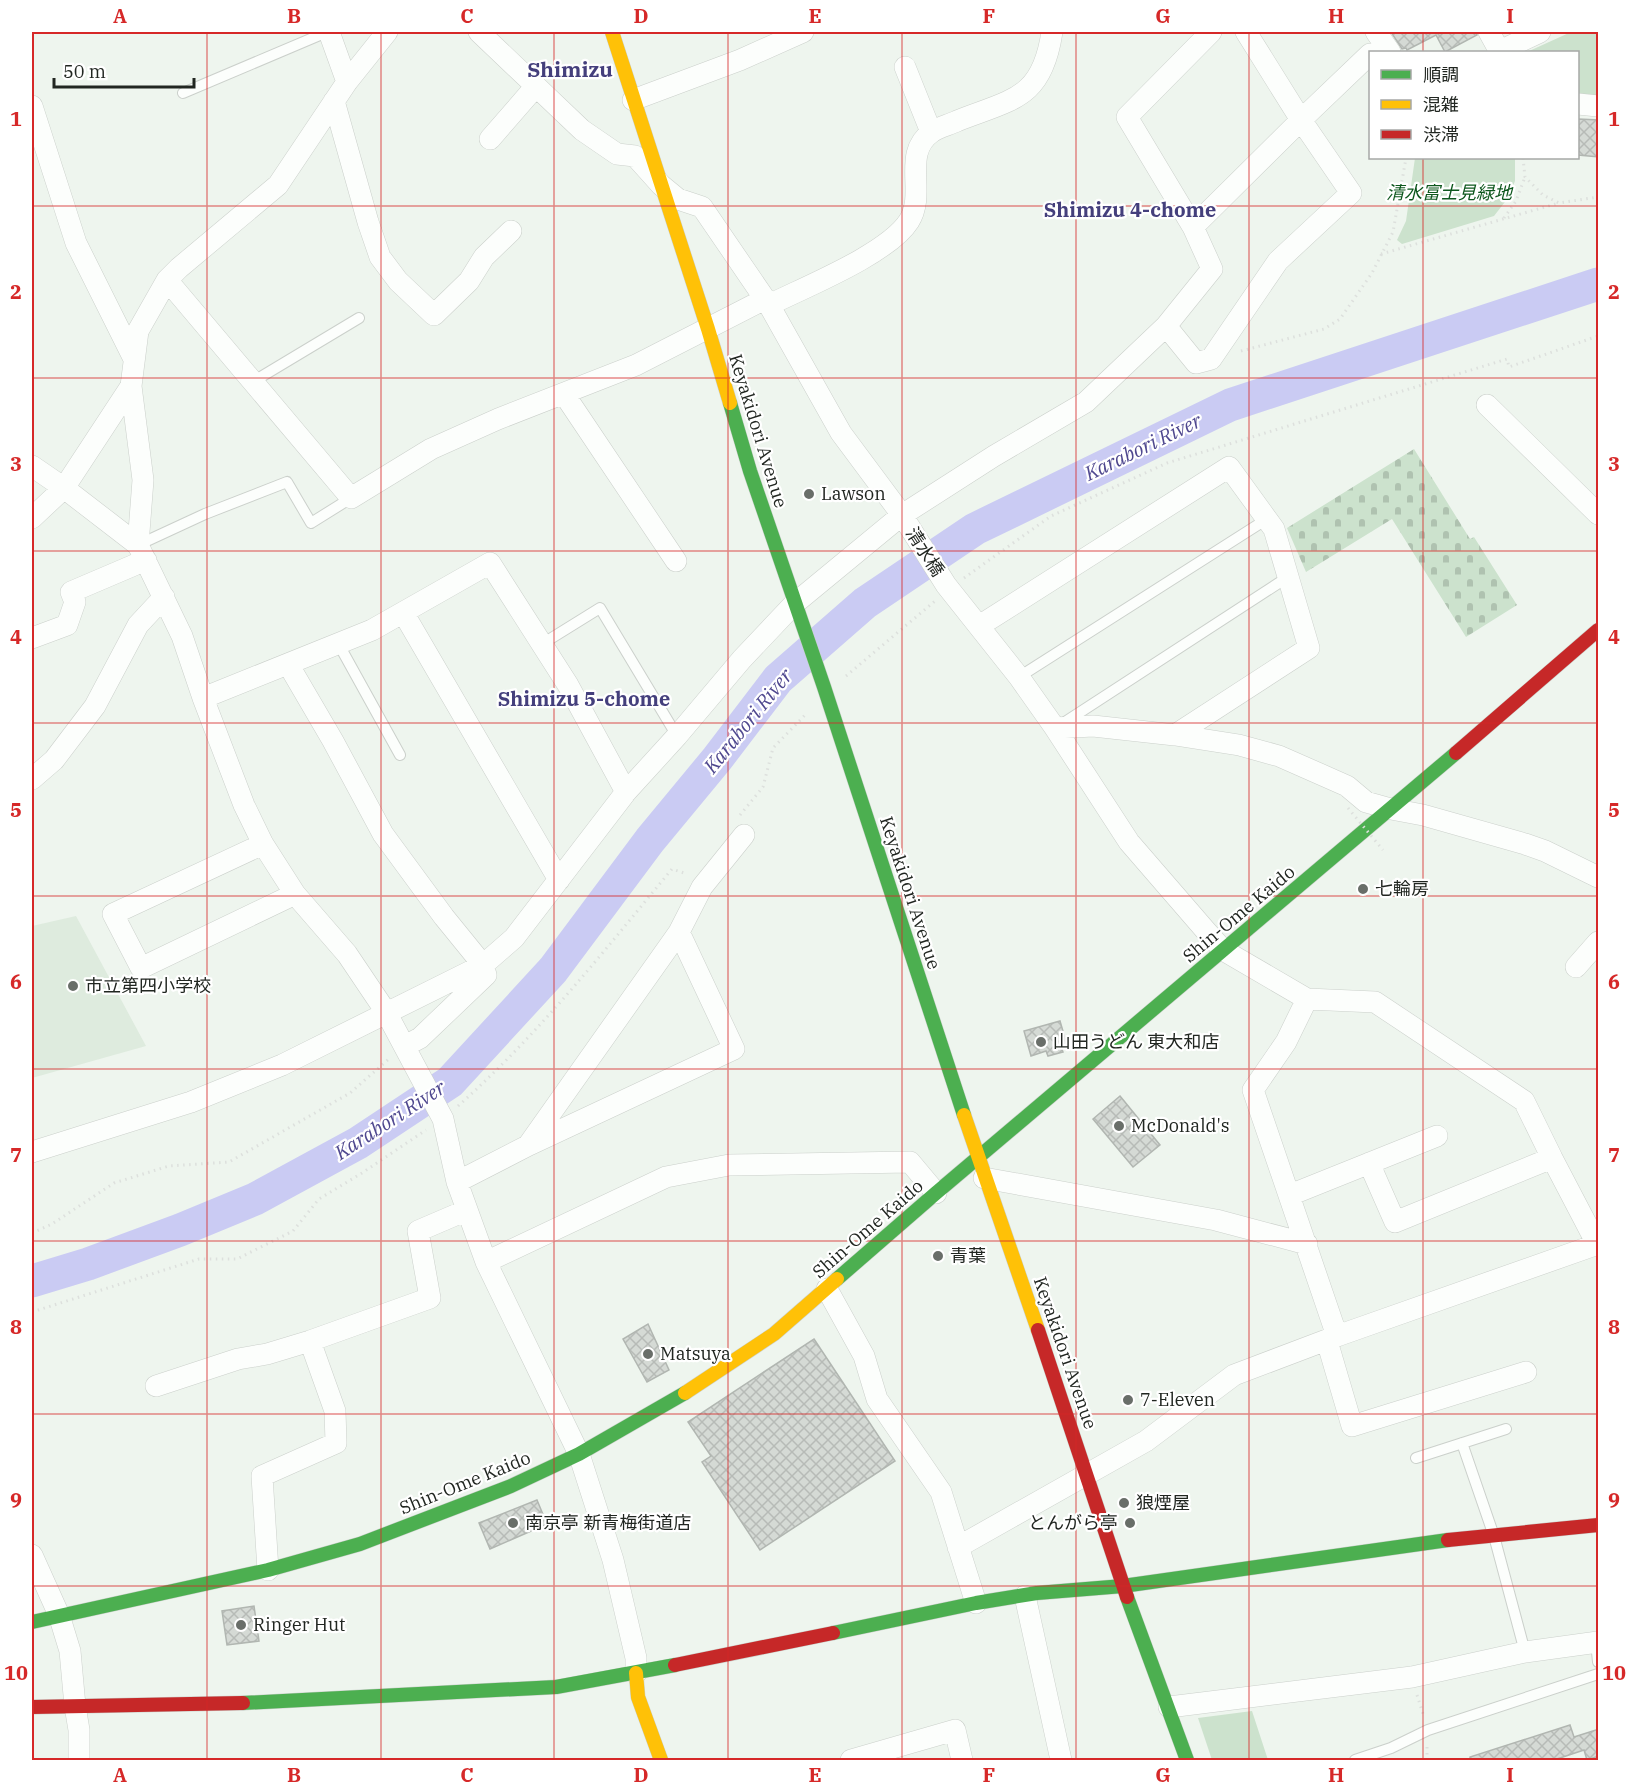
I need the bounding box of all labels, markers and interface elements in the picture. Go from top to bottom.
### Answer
text: A [113,2,127,29]
text: B [287,2,301,29]
text: C [460,2,474,29]
text: D [633,2,649,29]
text: E [808,2,822,29]
text: F [983,2,995,29]
text: G [1155,2,1171,29]
text: H [1328,2,1344,29]
text: I [1506,2,1514,29]
scale bar [54,51,194,89]
legend [1369,51,1579,159]
district label: Shimizu [527,55,613,83]
text: 50 m [63,60,106,83]
text: 順調 [1423,63,1459,86]
text: 混雑 [1423,93,1459,116]
text: 1 [10,105,22,132]
text: 1 [1608,105,1620,132]
text: 渋滞 [1423,123,1459,146]
park label: 清水富士見緑地 [1386,181,1514,204]
district label: Shimizu 4-chome [1044,196,1216,223]
text: 2 [10,278,22,305]
text: 2 [1608,278,1620,305]
street label: Keyakidori Avenue [724,351,793,510]
water label: Karabori River [1079,406,1207,487]
text: 3 [10,450,22,477]
text: 3 [1608,450,1620,477]
place label: Lawson [821,482,886,505]
marker: Lawson [802,487,816,501]
street label: 清水橋 [901,523,950,581]
text: 4 [10,623,22,650]
text: 4 [1608,623,1620,650]
water label: Karabori River [697,662,799,779]
district label: Shimizu 5-chome [498,685,670,712]
text: 5 [10,796,22,823]
text: 5 [1608,796,1620,823]
street label: Keyakidori Avenue [875,813,946,972]
street label: Shin-Ome Kaido [1178,860,1299,967]
place label: 七輪房 [1375,877,1429,900]
marker: 七輪房 [1356,882,1370,896]
text: 6 [10,968,22,995]
text: 6 [1608,968,1620,995]
place label: 市立第四小学校 [85,974,211,997]
marker: 市立第四小学校 [66,979,80,993]
place label: 山田うどん 東大和店 [1053,1030,1219,1053]
marker: 山田うどん 東大和店 [1034,1035,1048,1049]
water label: Karabori River [328,1073,451,1166]
place label: McDonald's [1131,1114,1230,1137]
marker: McDonald's [1112,1119,1126,1133]
text: 7 [10,1141,22,1168]
text: 7 [1608,1141,1620,1168]
street label: Shin-Ome Kaido [808,1174,928,1283]
place label: 青葉 [950,1244,986,1267]
marker: 青葉 [931,1249,945,1263]
street label: Keyakidori Avenue [1029,1274,1102,1432]
text: 8 [10,1313,22,1340]
text: 8 [1608,1313,1620,1340]
place label: Matsuya [660,1342,731,1365]
marker: Matsuya [641,1347,655,1361]
place label: 7-Eleven [1140,1388,1215,1411]
marker: 7-Eleven [1121,1393,1135,1407]
street label: Shin-Ome Kaido [396,1446,534,1519]
text: 9 [10,1486,22,1513]
text: 9 [1608,1486,1620,1513]
place label: 狼煙屋 [1136,1491,1190,1514]
marker: 狼煙屋 [1117,1496,1131,1510]
place label: 南京亭 新青梅街道店 [525,1511,691,1534]
place label: とんがら亭 [1028,1511,1118,1534]
marker: 南京亭 新青梅街道店 [506,1516,520,1530]
marker: とんがら亭 [1123,1516,1137,1530]
place label: Ringer Hut [253,1613,345,1636]
marker: Ringer Hut [234,1618,248,1632]
text: 10 [4,1659,28,1686]
text: 10 [1602,1659,1626,1686]
text: A [113,1761,127,1788]
text: B [287,1761,301,1788]
text: C [460,1761,474,1788]
text: D [633,1761,649,1788]
text: E [808,1761,822,1788]
text: F [983,1761,995,1788]
text: G [1155,1761,1171,1788]
text: H [1328,1761,1344,1788]
text: I [1506,1761,1514,1788]

